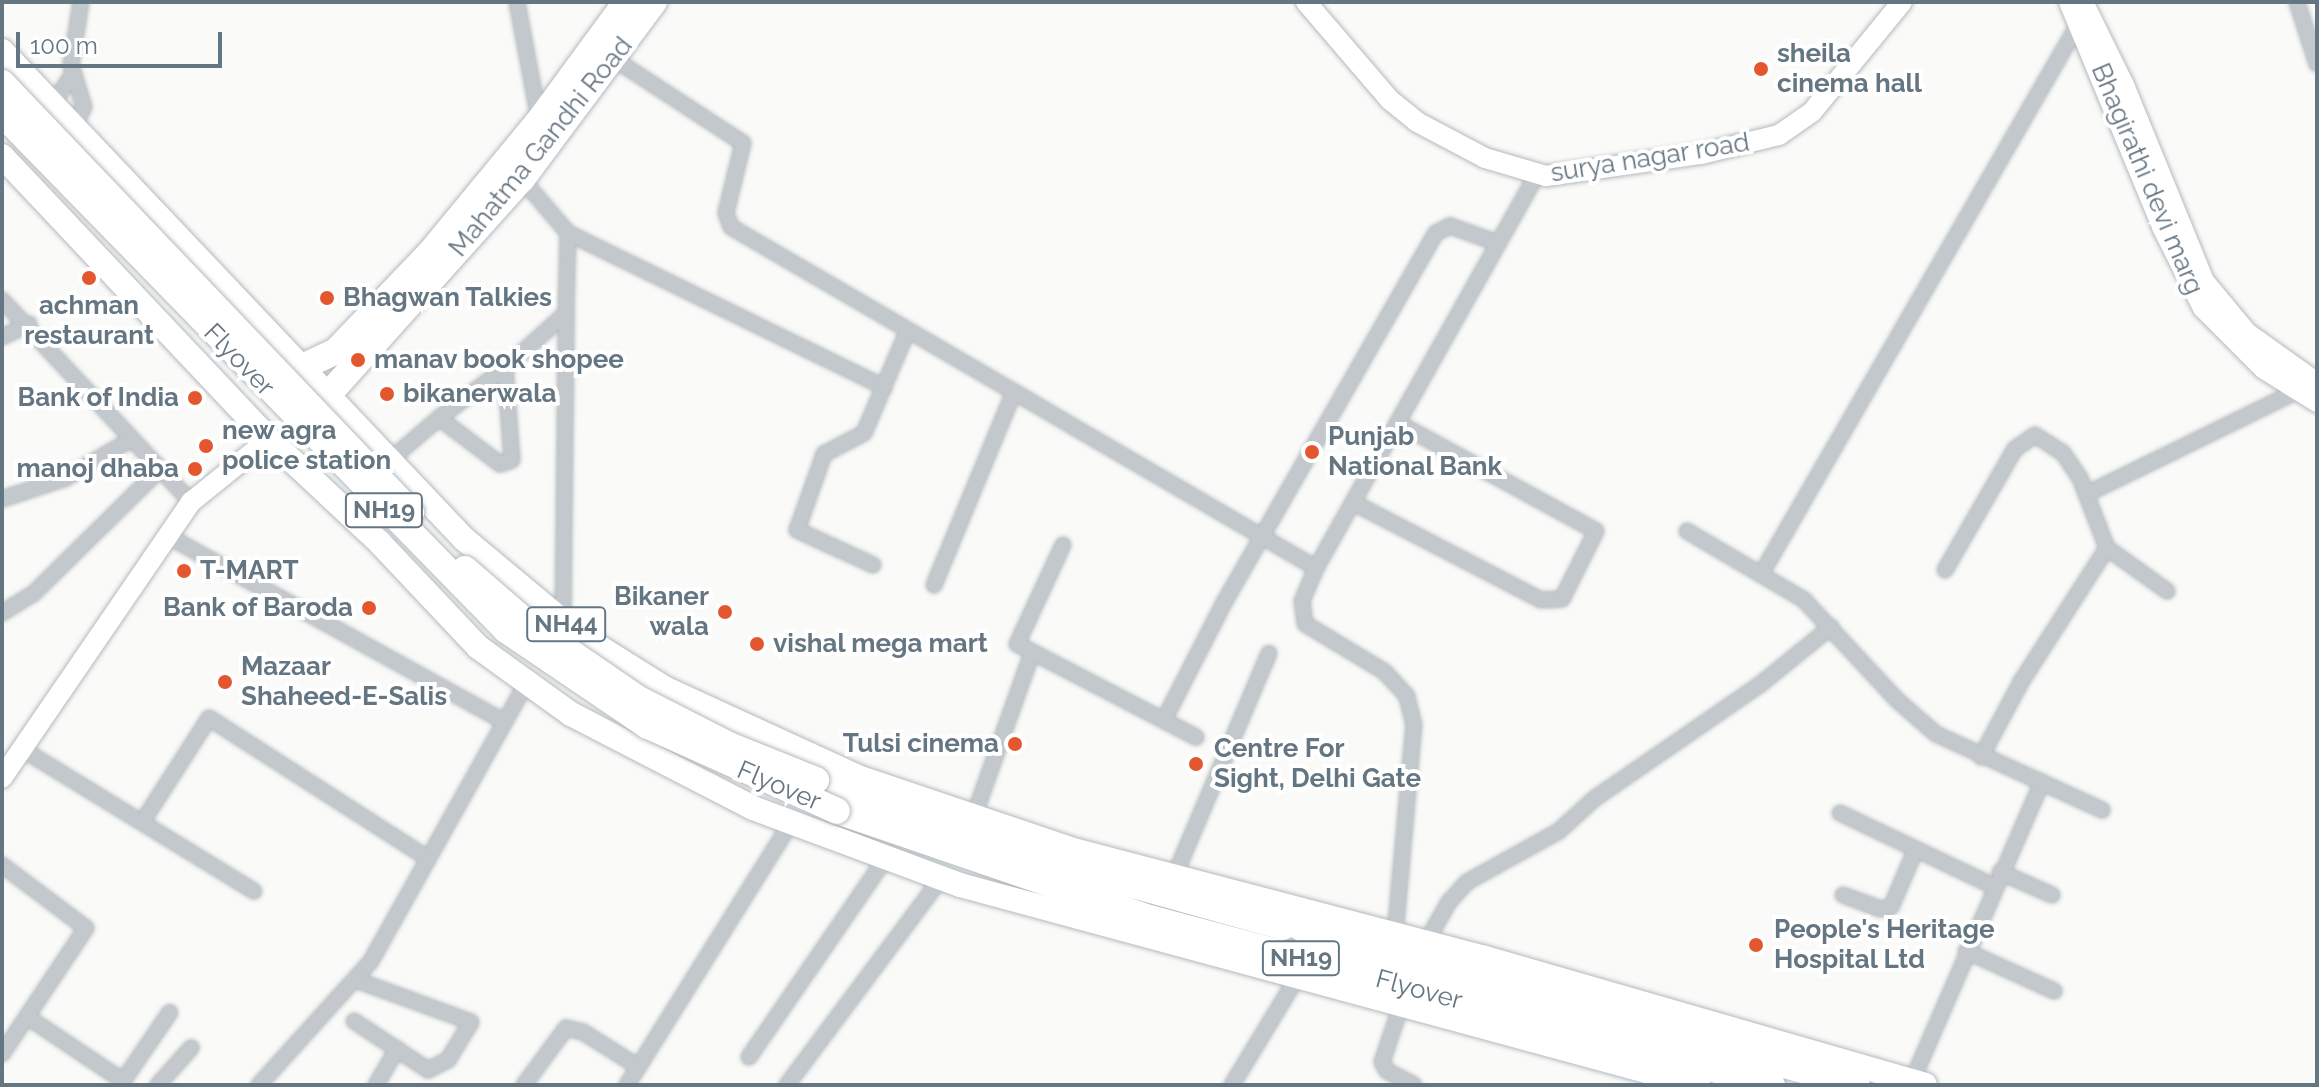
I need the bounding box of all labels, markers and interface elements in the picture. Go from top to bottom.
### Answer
scale bar [20,16,226,66]
text: 100 m [30,31,98,60]
street label: Mahatma Gandhi Road [443,31,639,263]
place label: sheila cinema hall [1777,38,1922,100]
street label: Bhagirathi devi marg [2084,59,2210,299]
marker: sheila cinema hall [1752,60,1770,78]
street label: surya nagar road [1548,127,1752,189]
marker: achman restaurant [80,269,98,287]
place label: Bhagwan Talkies [343,282,553,314]
marker: Bhagwan Talkies [318,289,336,307]
place label: achman restaurant [24,290,154,352]
street label: Flyover [197,317,281,403]
place label: manav book shopee [374,344,624,376]
marker: manav book shopee [349,351,367,369]
place label: bikanerwala [403,378,556,410]
place label: Bank of India [17,382,179,414]
marker: bikanerwala [378,385,396,403]
marker: Bank of India [186,389,204,407]
place label: new agra police station [222,415,391,476]
place label: Punjab National Bank [1328,421,1503,482]
marker: new agra police station [197,437,215,455]
marker: Punjab National Bank [1303,443,1321,461]
place label: manoj dhaba [17,453,179,485]
marker: manoj dhaba [186,460,204,478]
road number: NH19 [344,490,424,530]
place label: T-MART [200,555,299,587]
marker: T-MART [175,562,193,580]
place label: Bikaner wala [614,581,709,642]
place label: Bank of Baroda [163,592,353,624]
marker: Bank of Baroda [360,599,378,617]
marker: Bikaner wala [716,603,734,621]
road number: NH44 [526,604,606,644]
place label: vishal mega mart [773,628,988,660]
marker: vishal mega mart [748,635,766,653]
place label: Mazaar Shaheed-E-Salis [241,651,447,712]
marker: Mazaar Shaheed-E-Salis [216,673,234,691]
place label: Tulsi cinema [843,728,999,760]
place label: Centre For Sight, Delhi Gate [1214,733,1421,794]
marker: Tulsi cinema [1006,735,1024,753]
marker: Centre For Sight, Delhi Gate [1185,753,1207,775]
street label: Flyover [732,754,826,818]
place label: People's Heritage Hospital Ltd [1774,914,1994,976]
marker: People's Heritage Hospital Ltd [1745,934,1767,956]
road number: NH19 [1261,938,1341,978]
street label: Flyover [1372,964,1466,1016]

